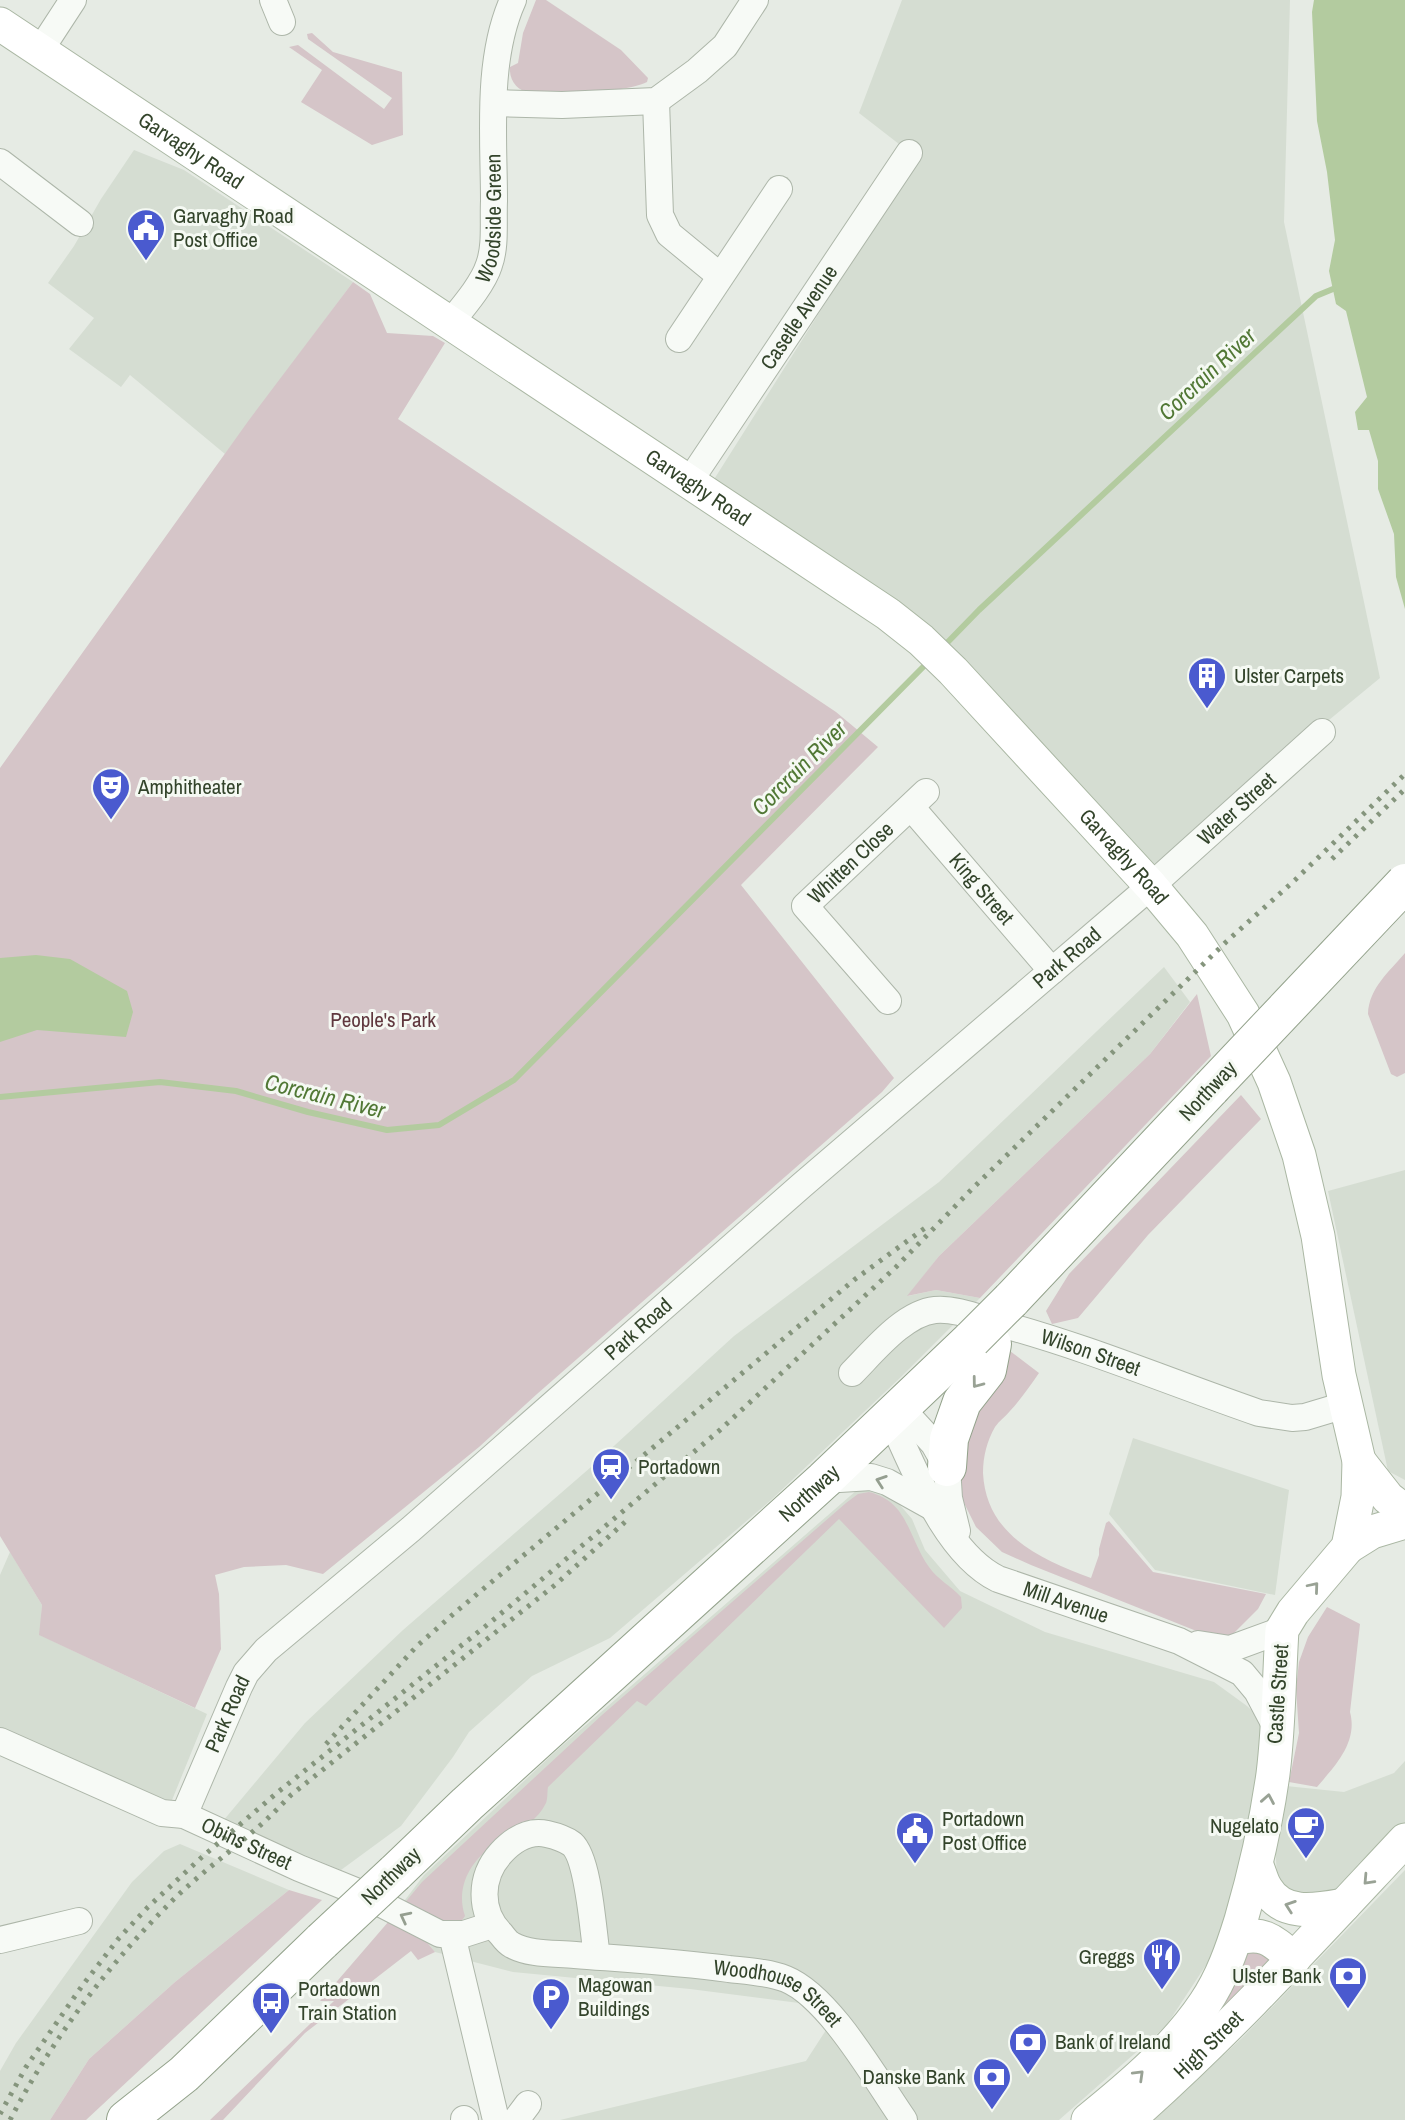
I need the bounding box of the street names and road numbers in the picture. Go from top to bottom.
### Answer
street label: Garvaghy Road [133,105,249,196]
street label: Woodside Green [468,154,508,288]
street label: Casetle Avenue [753,259,844,375]
street label: Garvaghy Road [640,442,757,533]
street label: Water Street [1191,765,1282,851]
street label: Garvaghy Road [1073,802,1176,911]
street label: Whitten Close [801,815,900,910]
street label: King Street [943,846,1021,931]
street label: Park Road [1026,920,1107,995]
street label: Northway [1172,1054,1243,1127]
street label: Park Road [598,1291,678,1366]
street label: Wilson Street [1037,1322,1145,1383]
street label: Northway [772,1457,846,1528]
street label: Mill Avenue [1019,1574,1113,1630]
street label: Castle Street [1260,1643,1295,1745]
street label: Park Road [198,1670,257,1757]
street label: Obins Street [197,1810,297,1877]
street label: Northway [354,1840,427,1911]
street label: Woodhouse Street [712,1952,849,2033]
street label: High Street [1167,2004,1250,2085]

